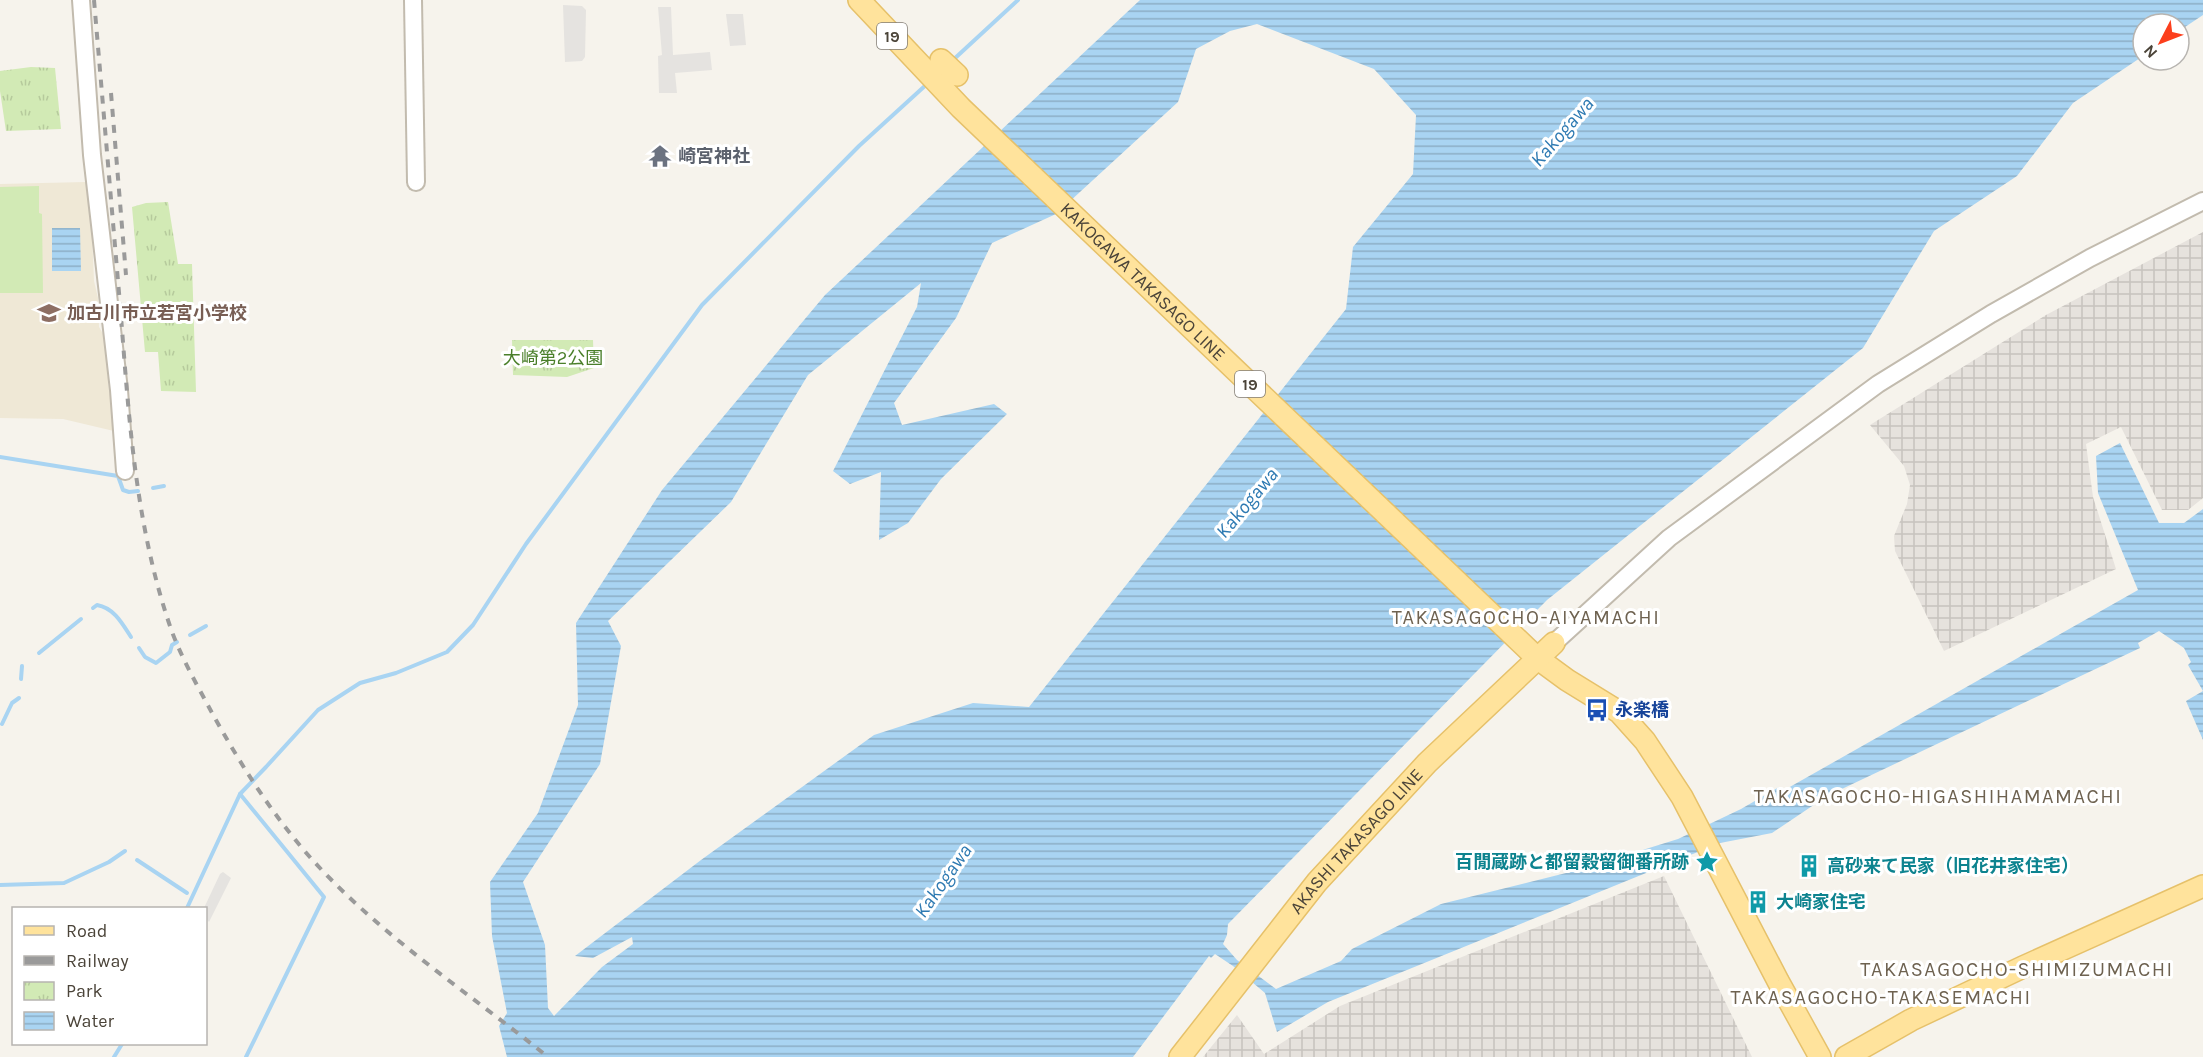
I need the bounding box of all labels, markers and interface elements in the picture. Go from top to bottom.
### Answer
north arrow [2131,12,2191,72]
road number: 19 [877,23,907,49]
text: N [2139,41,2161,62]
water label: Kakogawa [1526,93,1598,171]
temple icon: 崎宮神社 [647,143,673,169]
place label: 崎宮神社 [678,145,750,167]
street label: KAKOGAWA TAKASAGO LINE [1056,198,1230,366]
school or university icon: 加古川市立若宮小学校 [36,300,62,326]
place label: 加古川市立若宮小学校 [67,302,247,324]
park label: 大崎第2公園 [503,347,603,369]
road number: 19 [1235,371,1265,397]
water label: Kakogawa [1211,463,1283,543]
district label: TAKASAGOCHO-AIYAMACHI [1392,606,1660,629]
bus stop icon: 永楽橋 [1584,697,1610,723]
place label: 永楽橋 [1615,699,1669,721]
street label: AKASHI TAKASAGO LINE [1285,764,1428,918]
district label: TAKASAGOCHO-HIGASHIHAMAMACHI [1754,785,2122,808]
water label: Kakogawa [909,840,977,922]
place icon: 百閒蔵跡と都留穀留御番所跡 [1694,849,1720,875]
place label: 百閒蔵跡と都留穀留御番所跡 [1455,851,1689,873]
building icon: 高砂来て民家（旧花井家住宅） [1796,853,1822,879]
place label: 高砂来て民家（旧花井家住宅） [1827,855,2079,877]
building icon: 大崎家住宅 [1745,889,1771,915]
place label: 大崎家住宅 [1776,891,1866,913]
legend [12,907,207,1045]
text: Road [66,920,107,942]
text: Railway [66,950,129,972]
district label: TAKASAGOCHO-SHIMIZUMACHI [1860,958,2174,981]
text: Park [66,980,103,1002]
district label: TAKASAGOCHO-TAKASEMACHI [1731,986,2032,1009]
text: Water [66,1010,114,1032]

